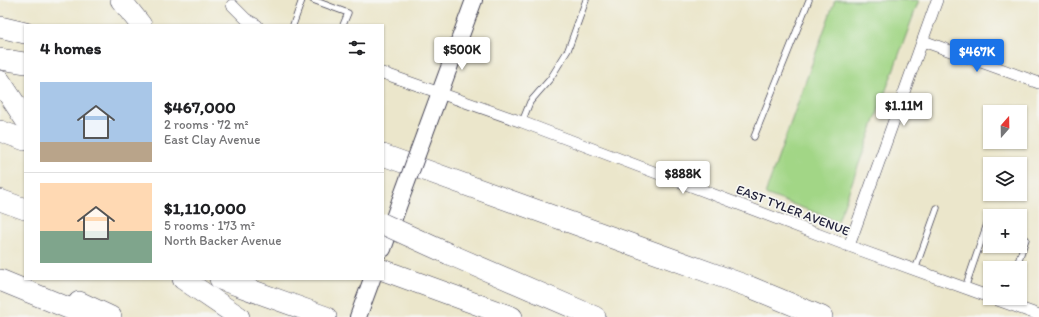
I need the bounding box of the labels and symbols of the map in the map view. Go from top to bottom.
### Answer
pin: $500K [434,37,490,71]
pin: $467K [949,39,1005,73]
pin: $1.11M [871,93,937,127]
north arrow [983,105,1027,149]
pin: $888K [655,161,711,195]
street label: EAST TYLER AVENUE [734,181,852,239]

